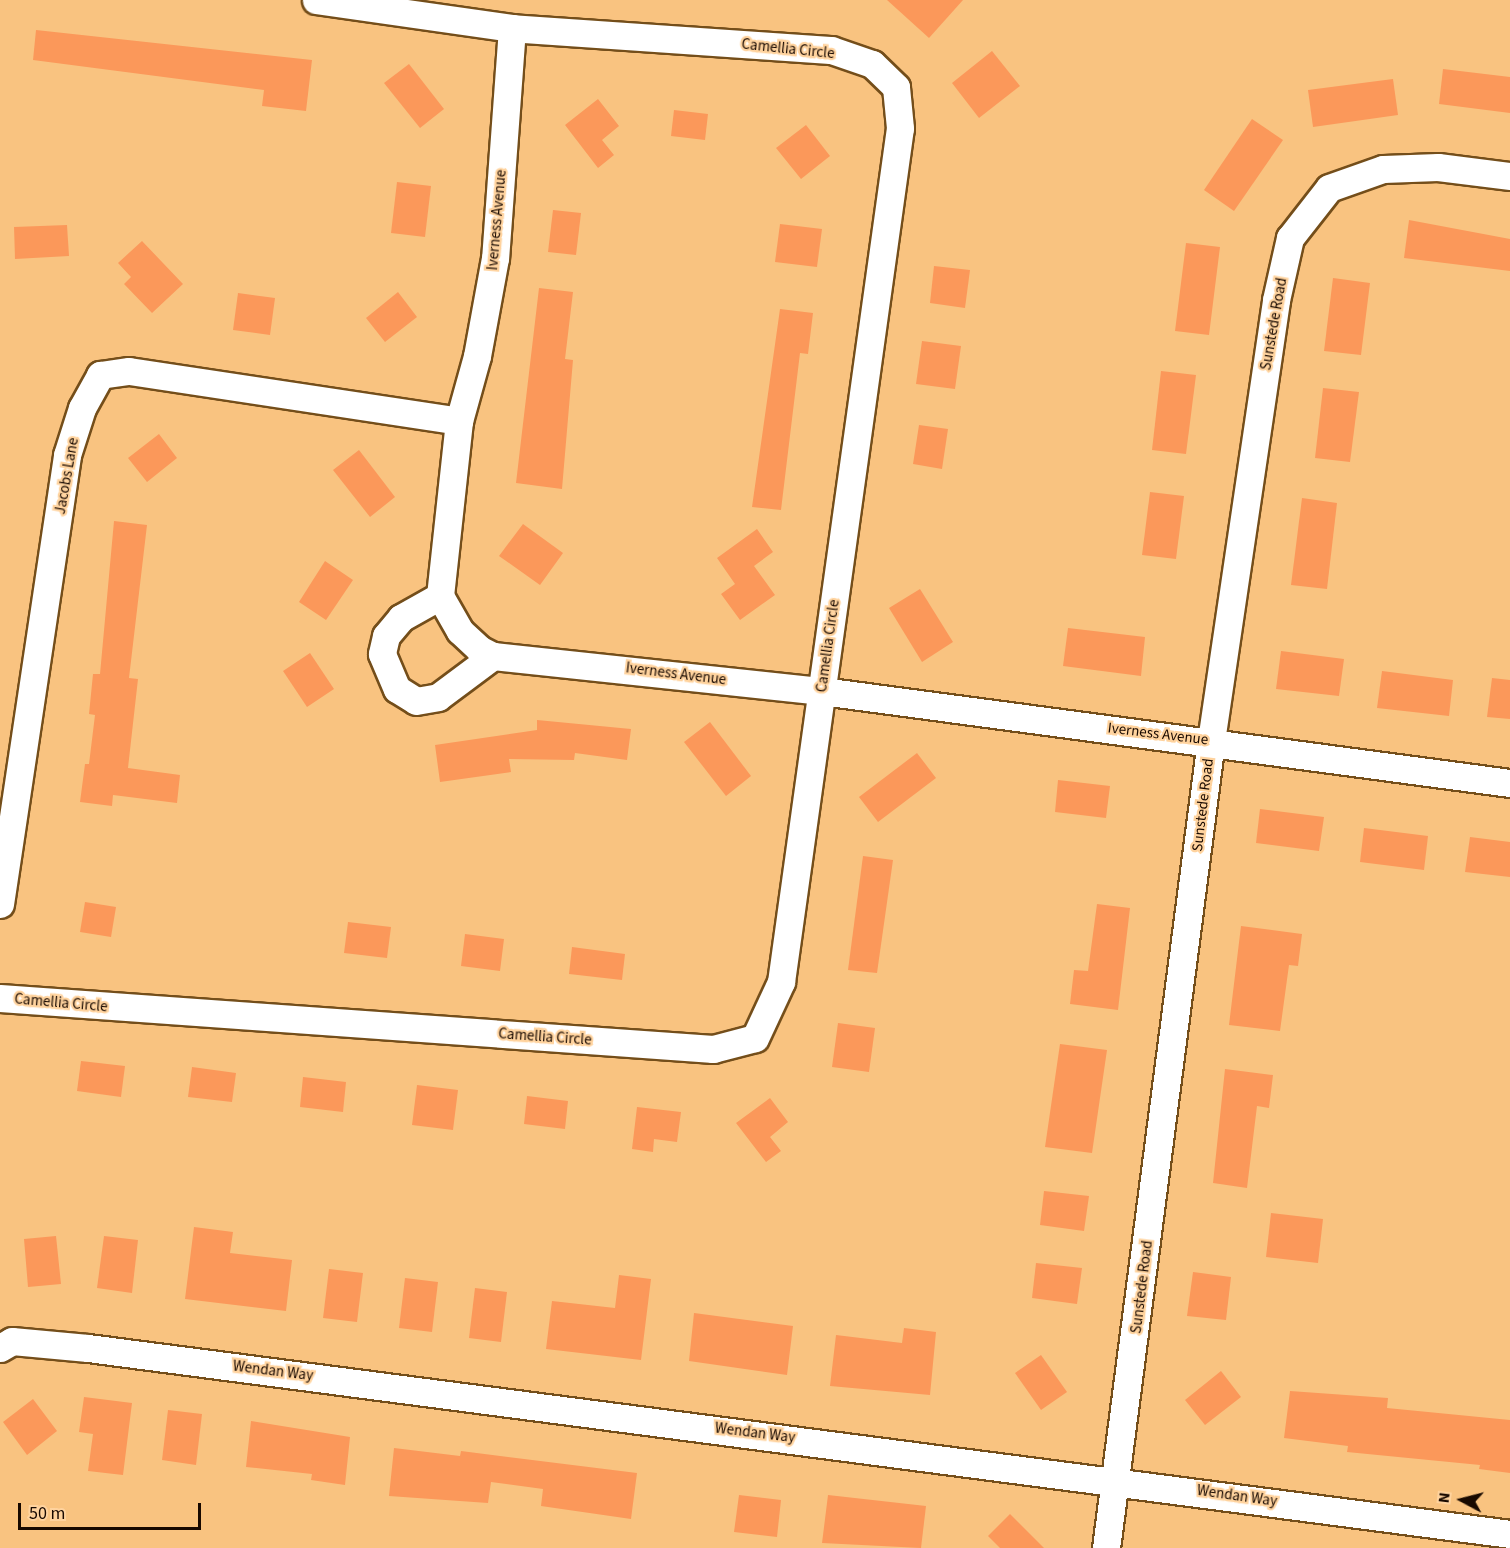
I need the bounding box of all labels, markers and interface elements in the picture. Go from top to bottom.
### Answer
street label: Camellia Circle [741,35,835,63]
street label: Iverness Avenue [484,169,510,271]
street label: Sunstede Road [1257,276,1291,372]
street label: Jacobs Lane [51,436,83,516]
street label: Camellia Circle [813,599,843,693]
street label: Iverness Avenue [625,659,727,689]
street label: Iverness Avenue [1107,719,1209,749]
street label: Sunstede Road [1188,757,1218,853]
street label: Camellia Circle [14,990,108,1016]
street label: Camellia Circle [498,1025,592,1049]
street label: Sunstede Road [1127,1239,1157,1335]
street label: Wendan Way [232,1357,314,1385]
street label: Wendan Way [714,1419,796,1447]
north arrow [1432,1470,1492,1530]
street label: Wendan Way [1196,1481,1278,1511]
scale bar [21,1491,204,1529]
text: N [1433,1491,1456,1504]
text: 50 m [29,1501,65,1526]

